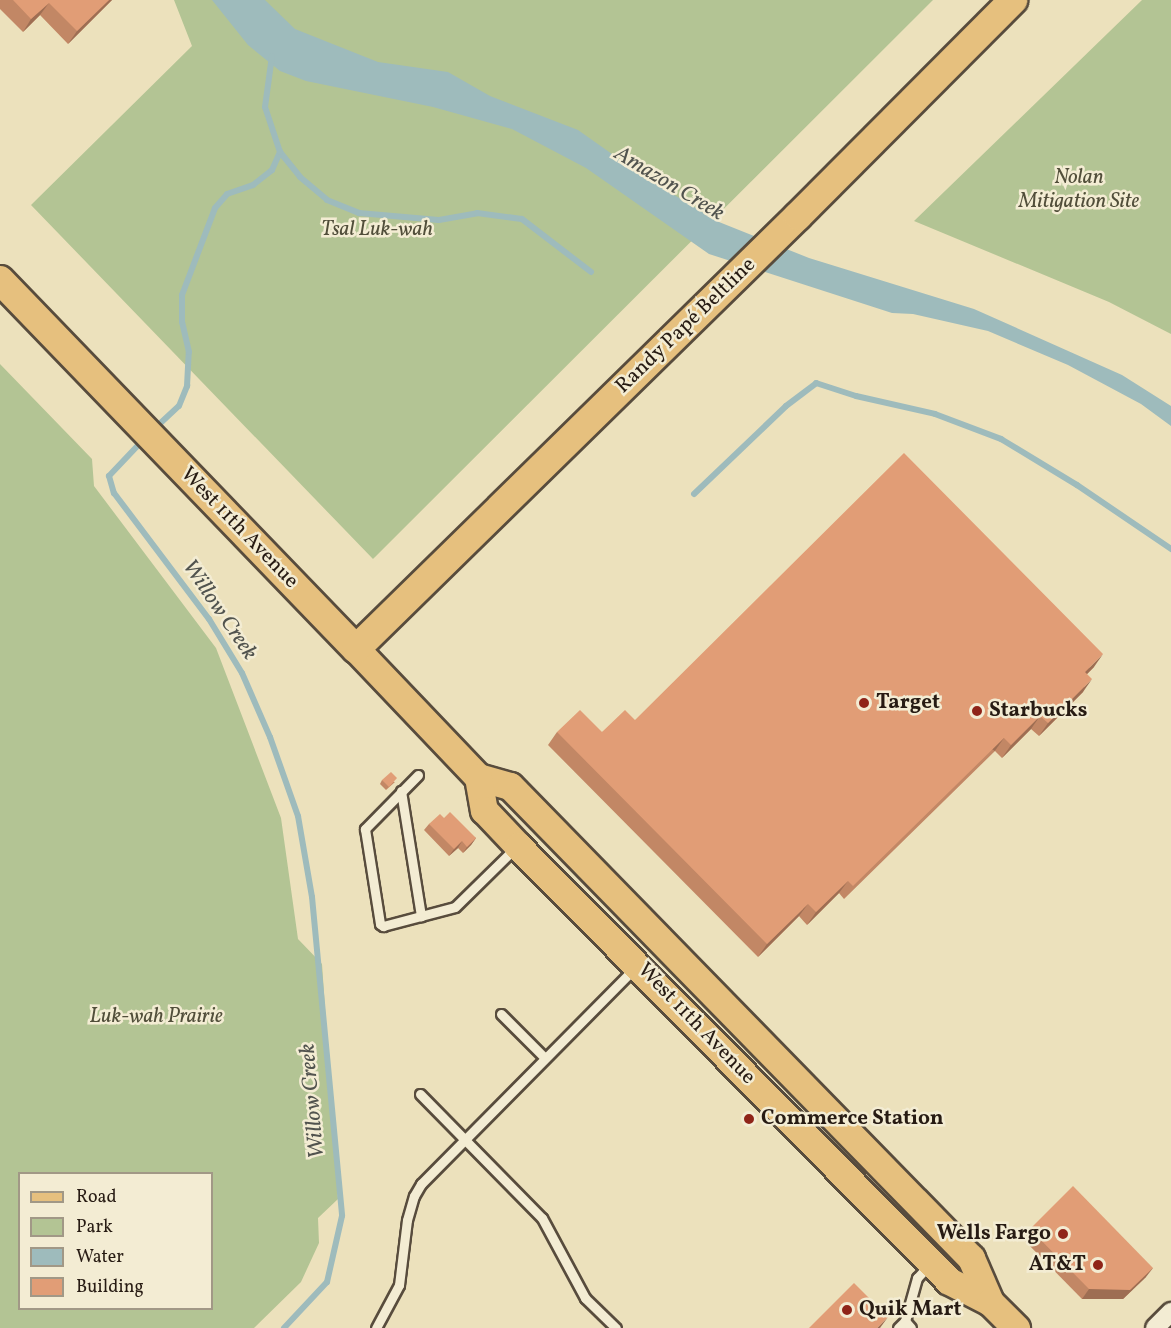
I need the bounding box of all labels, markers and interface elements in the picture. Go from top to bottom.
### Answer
water label: Amazon Creek [609,141,729,227]
park label: Nolan Mitigation Site [1019,165,1139,215]
park label: Tsal Luk-wah [321,217,433,243]
street label: Randy Papé Beltline [611,253,761,399]
street label: West 11th Avenue [175,462,303,594]
water label: Willow Creek [176,555,262,665]
place label: Target [876,690,940,716]
marker: Target [857,696,871,710]
place label: Starbucks [989,698,1087,724]
marker: Starbucks [970,704,984,718]
street label: West 11th Avenue [632,958,760,1090]
park label: Luk-wah Prairie [89,1004,223,1030]
water label: Willow Creek [295,1042,331,1160]
place label: Commerce Station [761,1106,944,1132]
marker: Commerce Station [742,1112,756,1126]
legend [18,1172,213,1310]
text: Road [76,1185,117,1210]
text: Park [76,1215,113,1240]
place label: Wells Fargo [937,1221,1051,1247]
marker: Wells Fargo [1056,1227,1070,1241]
text: Water [76,1245,124,1270]
place label: AT&T [1029,1252,1086,1278]
marker: AT&T [1091,1258,1105,1272]
text: Building [76,1275,144,1300]
place label: Quik Mart [859,1297,961,1323]
marker: Quik Mart [840,1303,854,1317]

